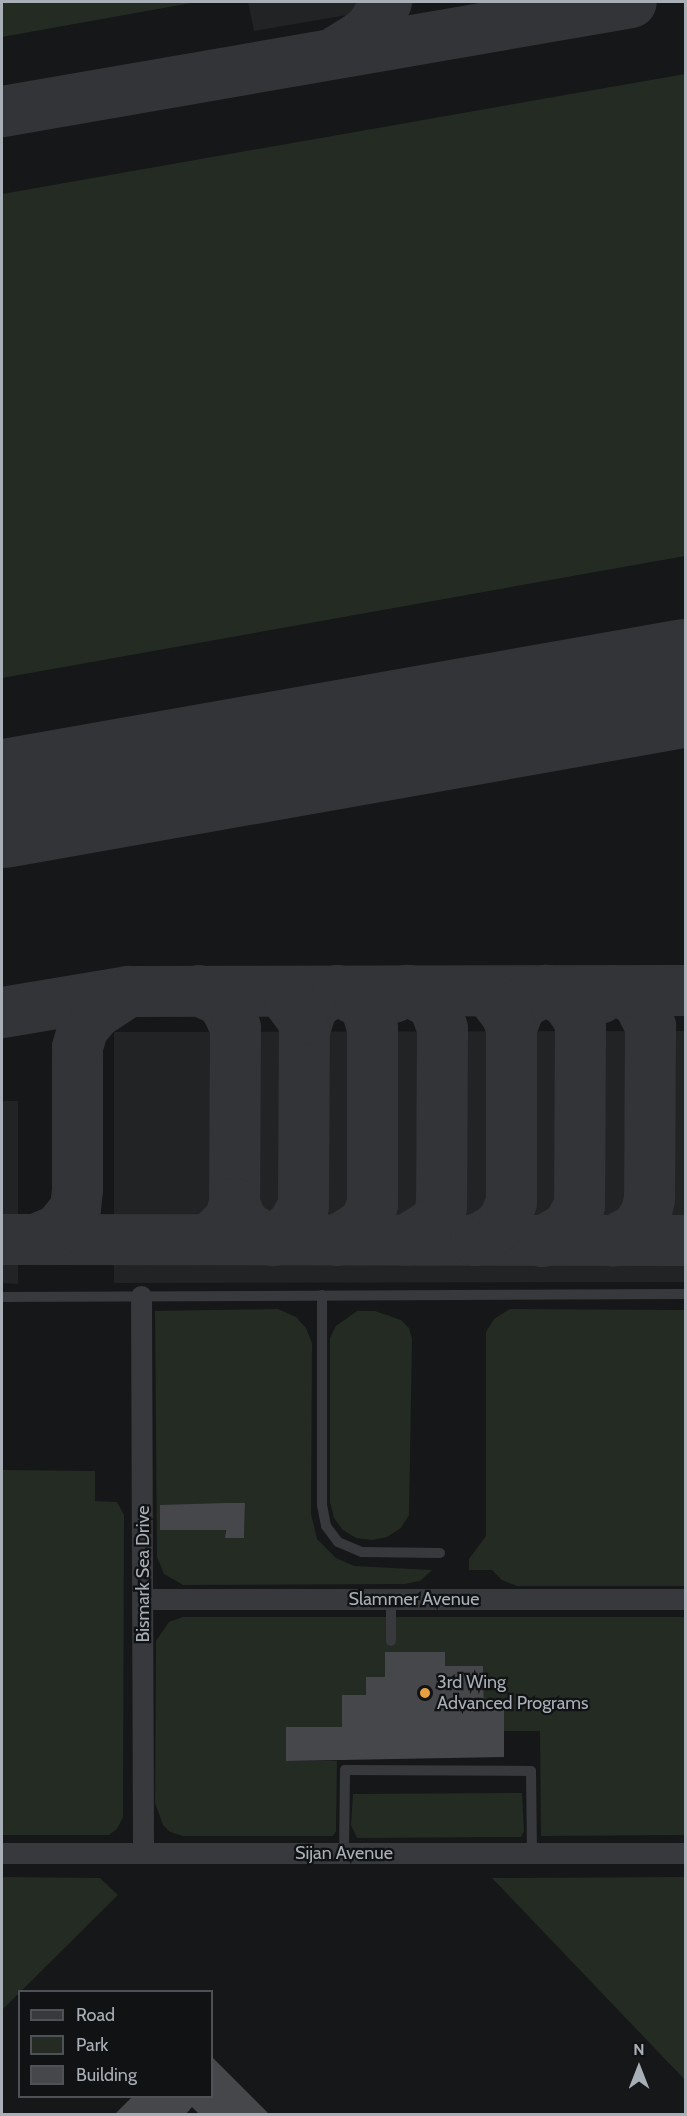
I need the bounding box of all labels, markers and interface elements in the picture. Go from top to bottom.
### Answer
street label: Bismark Sea Drive [132,1506,154,1642]
street label: Slammer Avenue [349,1588,479,1610]
place label: 3rd Wing Advanced Programs [437,1672,589,1714]
marker: 3rd Wing Advanced Programs [418,1686,432,1700]
street label: Sijan Avenue [295,1842,393,1864]
legend [18,1990,213,2098]
text: Road [76,2004,115,2026]
text: Park [76,2034,108,2056]
north arrow [609,2038,669,2098]
text: N [633,2040,645,2059]
text: Building [76,2064,137,2086]

